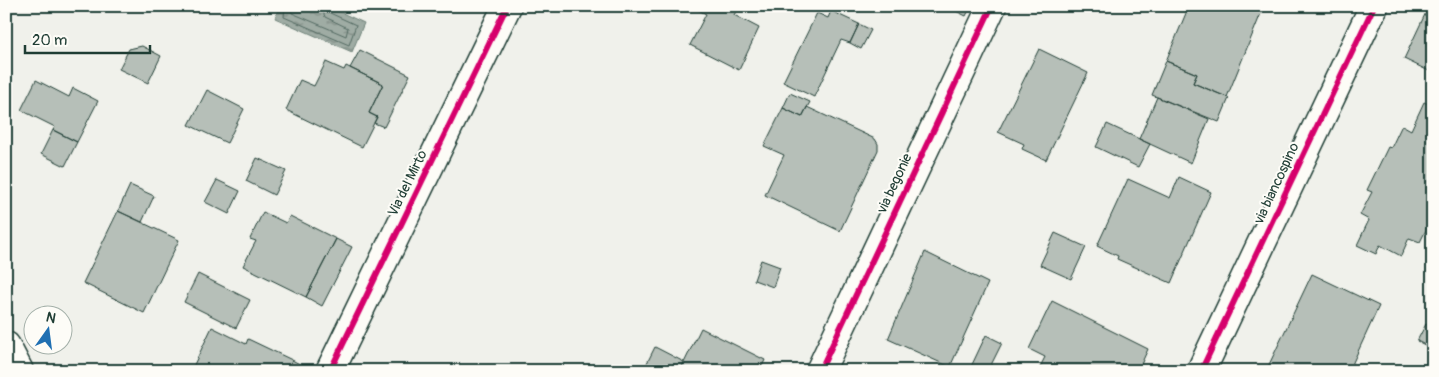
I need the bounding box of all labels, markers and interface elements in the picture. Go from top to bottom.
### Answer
scale bar [25,22,150,54]
text: 20 m [32,31,67,50]
street label: via biancospino [1250,140,1303,227]
street label: Via del Mirto [384,147,431,219]
street label: via begonie [873,151,916,217]
north arrow [22,304,72,354]
text: N [44,308,58,327]

